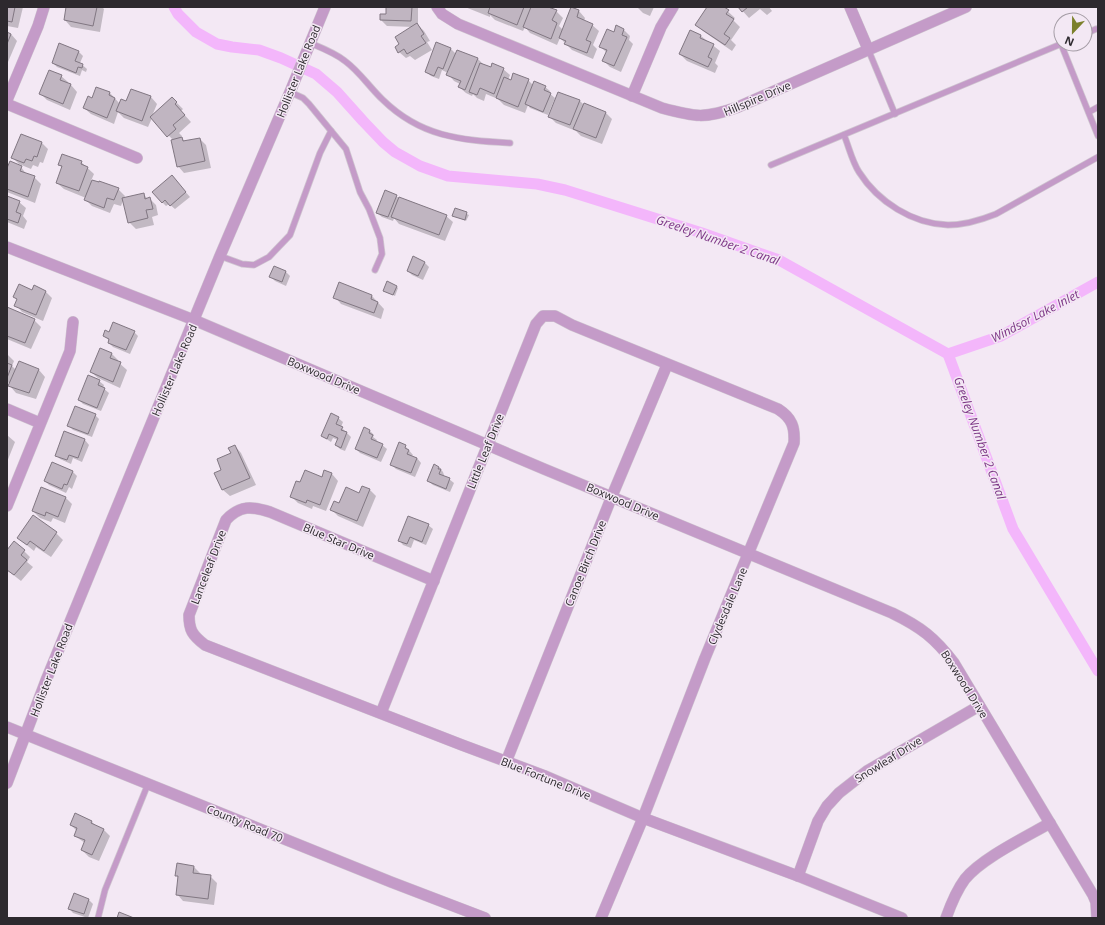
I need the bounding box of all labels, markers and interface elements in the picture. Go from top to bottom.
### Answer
north arrow [1053,12,1093,52]
street label: Hollister Lake Road [273,22,323,120]
text: N [1062,33,1076,50]
street label: Hillspire Drive [721,77,793,119]
water label: Greeley Number 2 Canal [654,211,783,269]
water label: Windsor Lake Inlet [988,285,1083,346]
street label: Hollister Lake Road [148,322,200,418]
street label: Boxwood Drive [285,353,363,397]
water label: Greeley Number 2 Canal [950,374,1010,503]
street label: Little Leaf Drive [463,411,507,491]
street label: Boxwood Drive [584,479,662,523]
street label: Canoe Birch Drive [561,518,609,608]
street label: Blue Star Drive [301,519,377,563]
street label: Lanceleaf Drive [187,528,229,606]
street label: Clydesdale Lane [704,565,750,647]
street label: Hollister Lake Road [26,621,76,719]
street label: Boxwood Drive [938,647,992,721]
street label: Snowleaf Drive [852,732,924,786]
street label: Blue Fortune Drive [499,753,593,803]
street label: County Road 70 [205,801,285,845]

